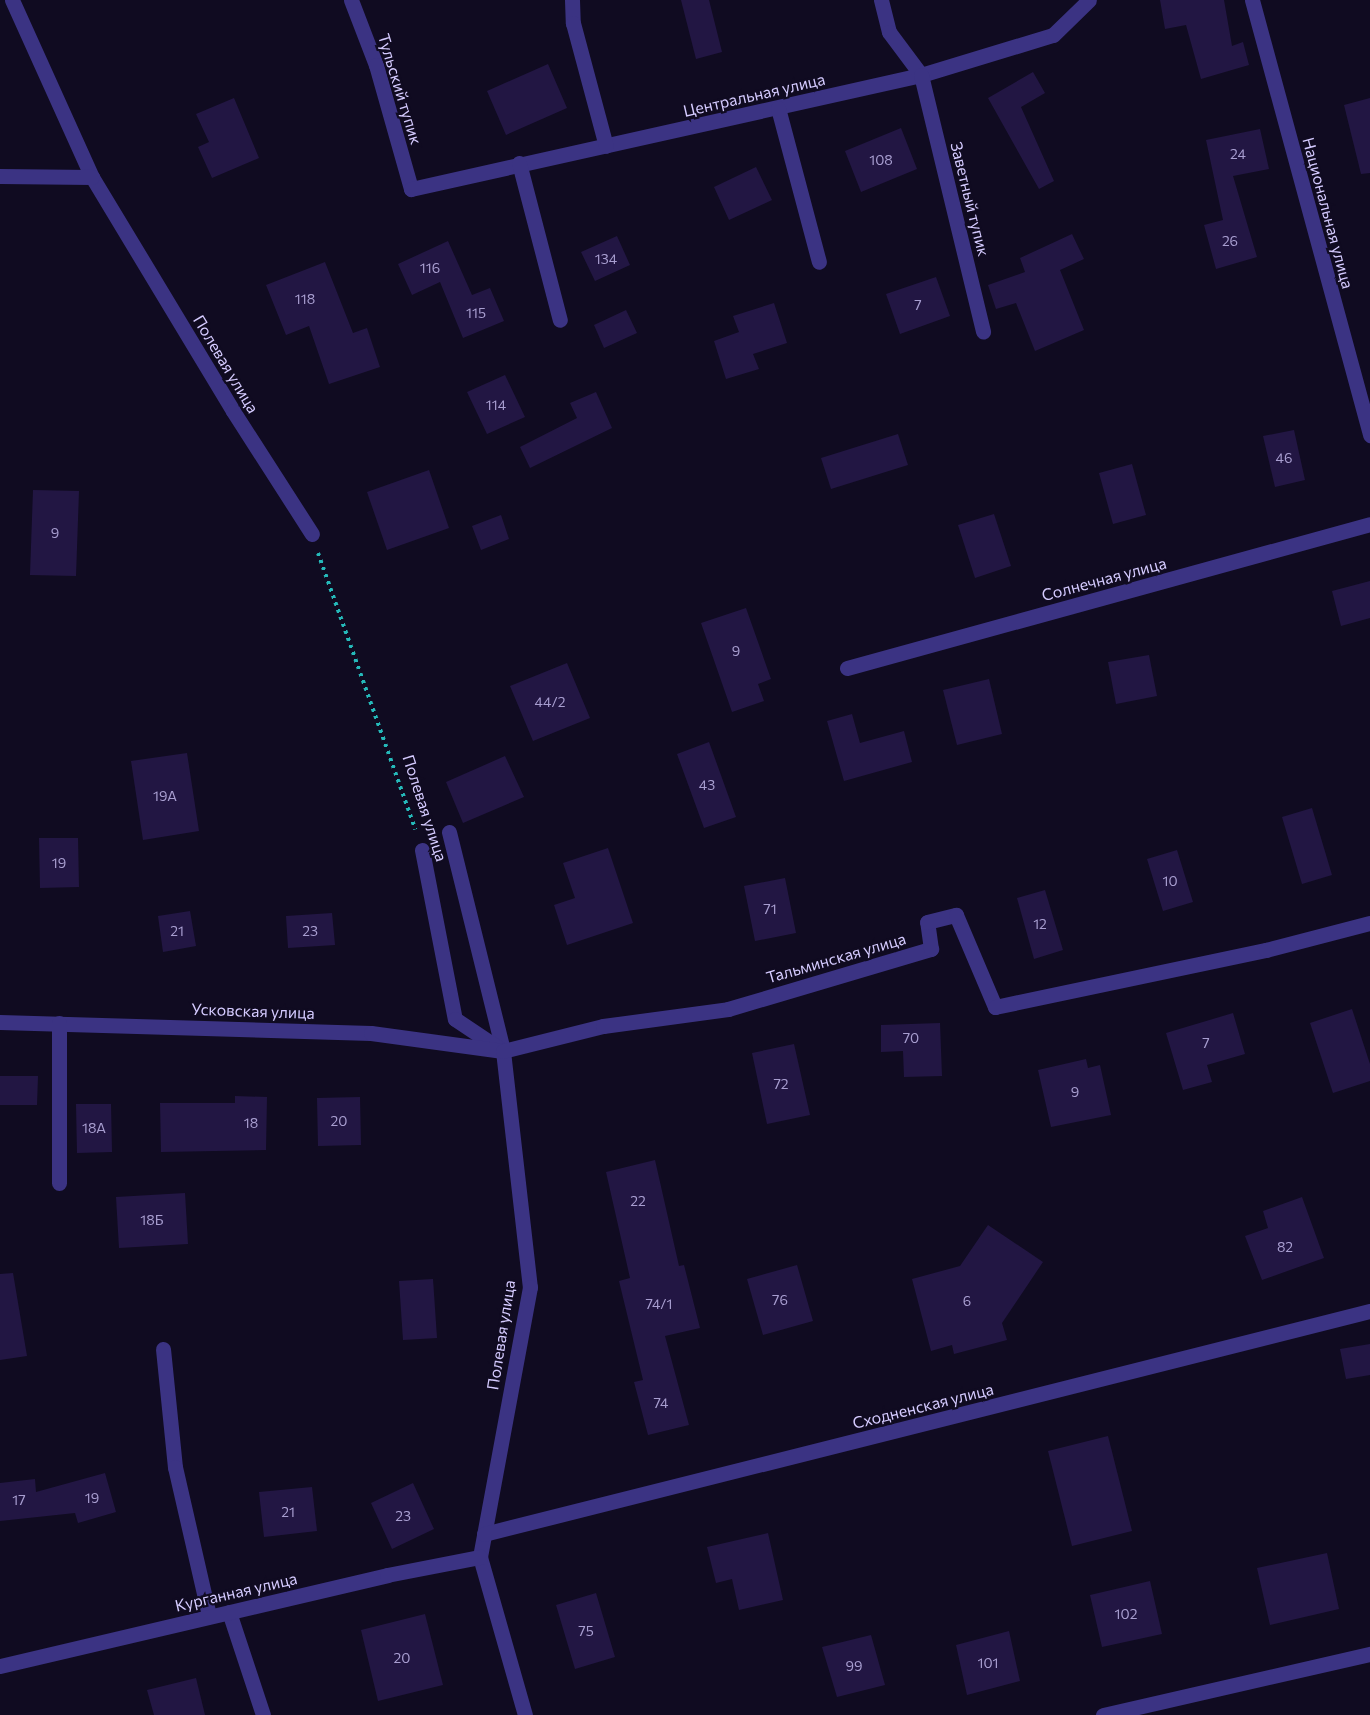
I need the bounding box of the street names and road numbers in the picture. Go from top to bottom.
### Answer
street label: Тульский тупик [374,31,426,147]
street label: Центральная улица [681,69,827,121]
street label: Национальная улица [1299,135,1357,291]
street label: Заветный тупик [946,140,994,258]
street label: Полевая улица [189,311,263,417]
street label: Солнечная улица [1040,553,1168,605]
street label: Полевая улица [399,752,451,864]
street label: Тальминская улица [764,929,908,987]
street label: Усковская улица [191,999,315,1023]
street label: Полевая улица [483,1279,519,1391]
street label: Сходненская улица [851,1379,995,1433]
street label: Курганная улица [173,1569,299,1615]

